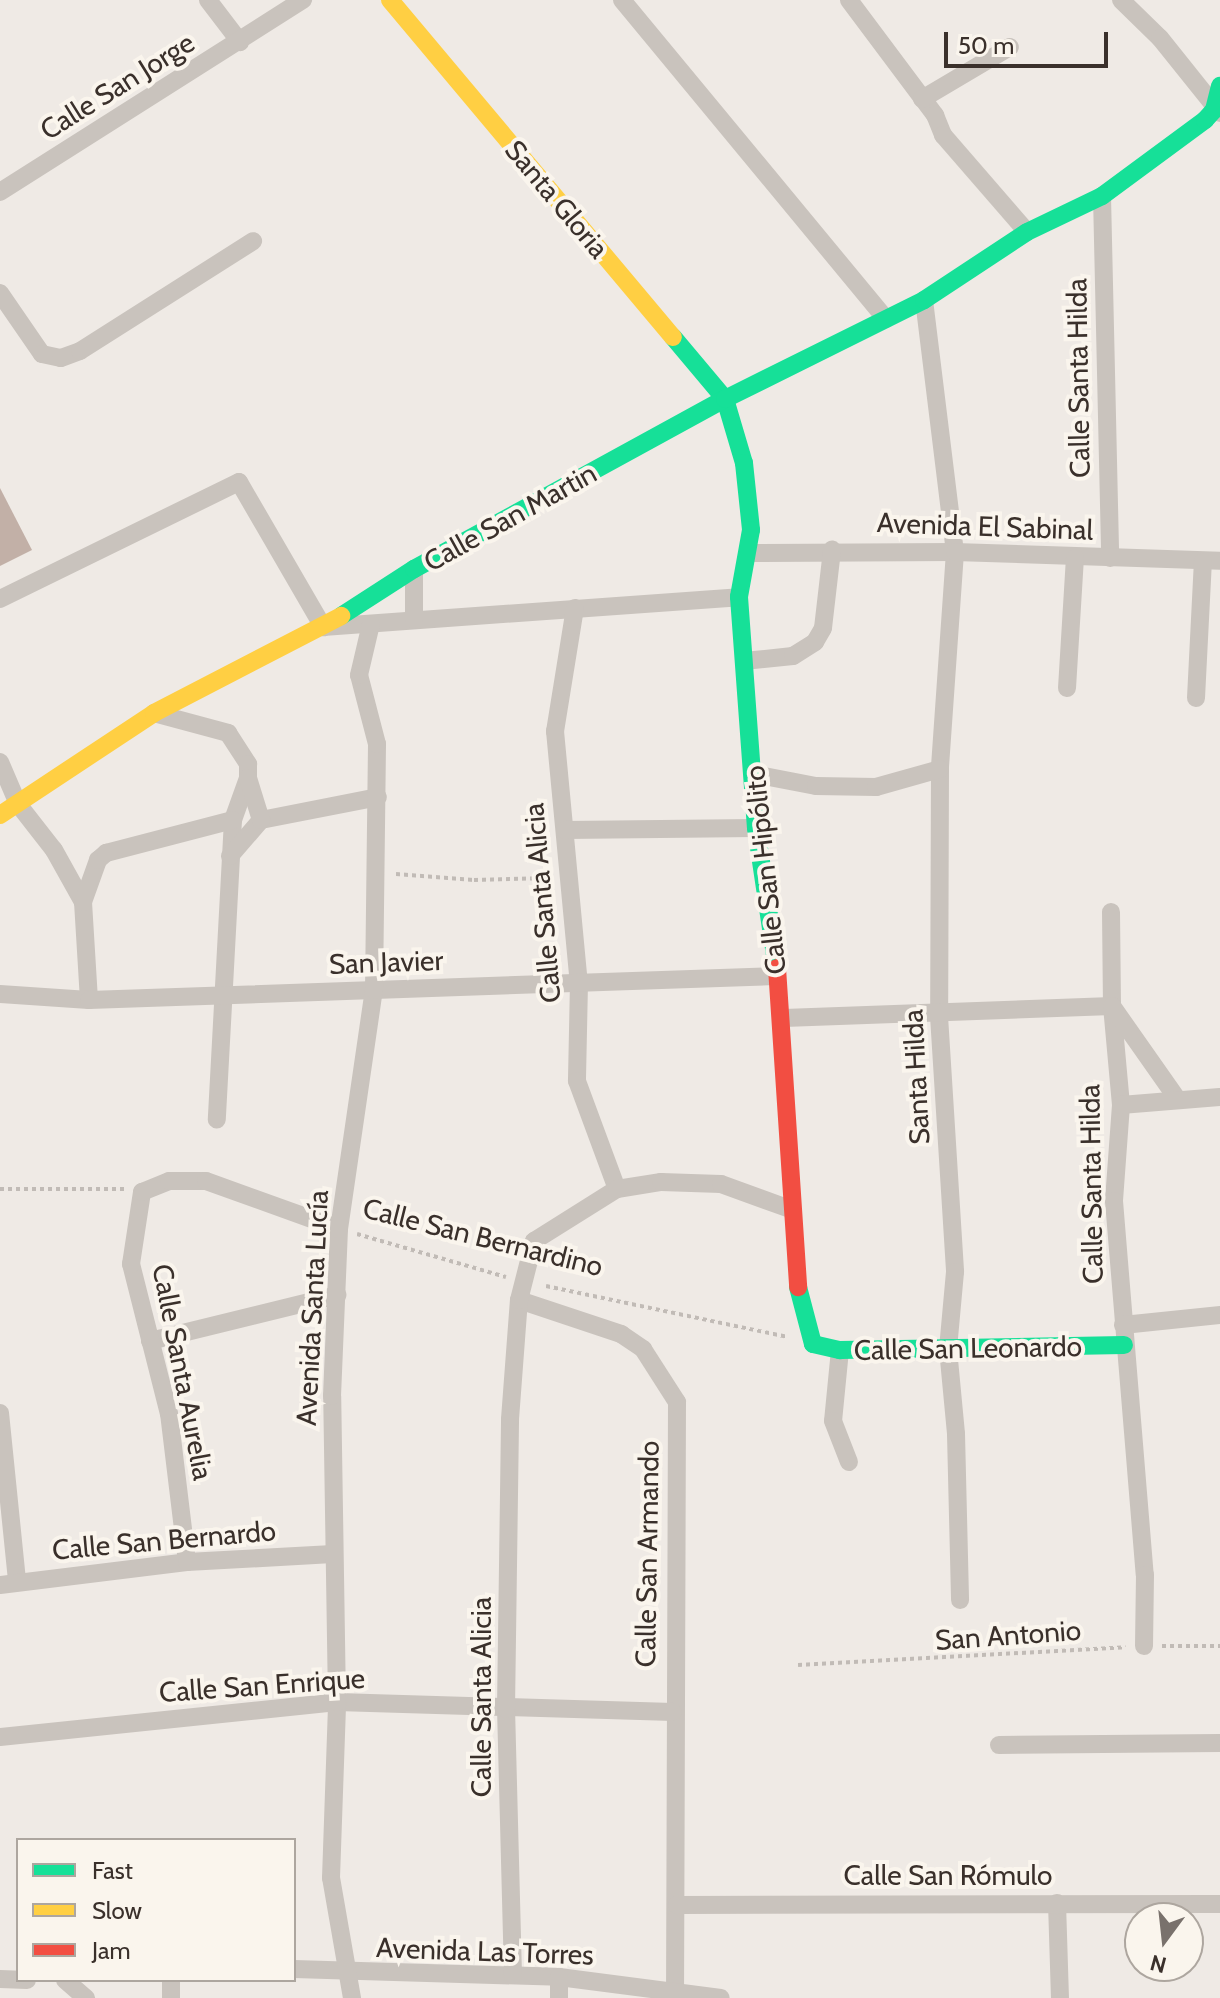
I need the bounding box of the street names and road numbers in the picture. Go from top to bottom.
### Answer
street label: Calle San Jorge [34,25,200,147]
street label: Santa Gloria [498,133,616,265]
street label: Calle Santa Hilda [1059,278,1097,478]
street label: Calle San Martin [418,456,602,578]
street label: Avenida El Sabinal [876,505,1094,547]
street label: Calle San Hipólito [737,764,793,976]
street label: Calle Santa Alicia [517,802,567,1004]
street label: San Javier [328,943,444,981]
street label: Santa Hilda [896,1009,936,1145]
street label: Calle Santa Hilda [1072,1084,1110,1284]
street label: Avenida Santa Lucía [289,1189,335,1427]
street label: Calle San Bernardino [360,1191,606,1283]
street label: Calle Santa Aurelia [146,1261,220,1483]
street label: Calle San Leonardo [854,1329,1082,1367]
street label: Calle San Armando [628,1440,666,1668]
street label: Calle San Bernardo [51,1513,277,1567]
street label: Calle Santa Alicia [464,1597,498,1797]
street label: San Antonio [934,1613,1082,1657]
street label: Calle San Enrique [158,1661,366,1709]
street label: Calle San Rómulo [844,1858,1052,1892]
street label: Avenida Las Torres [376,1930,594,1972]

